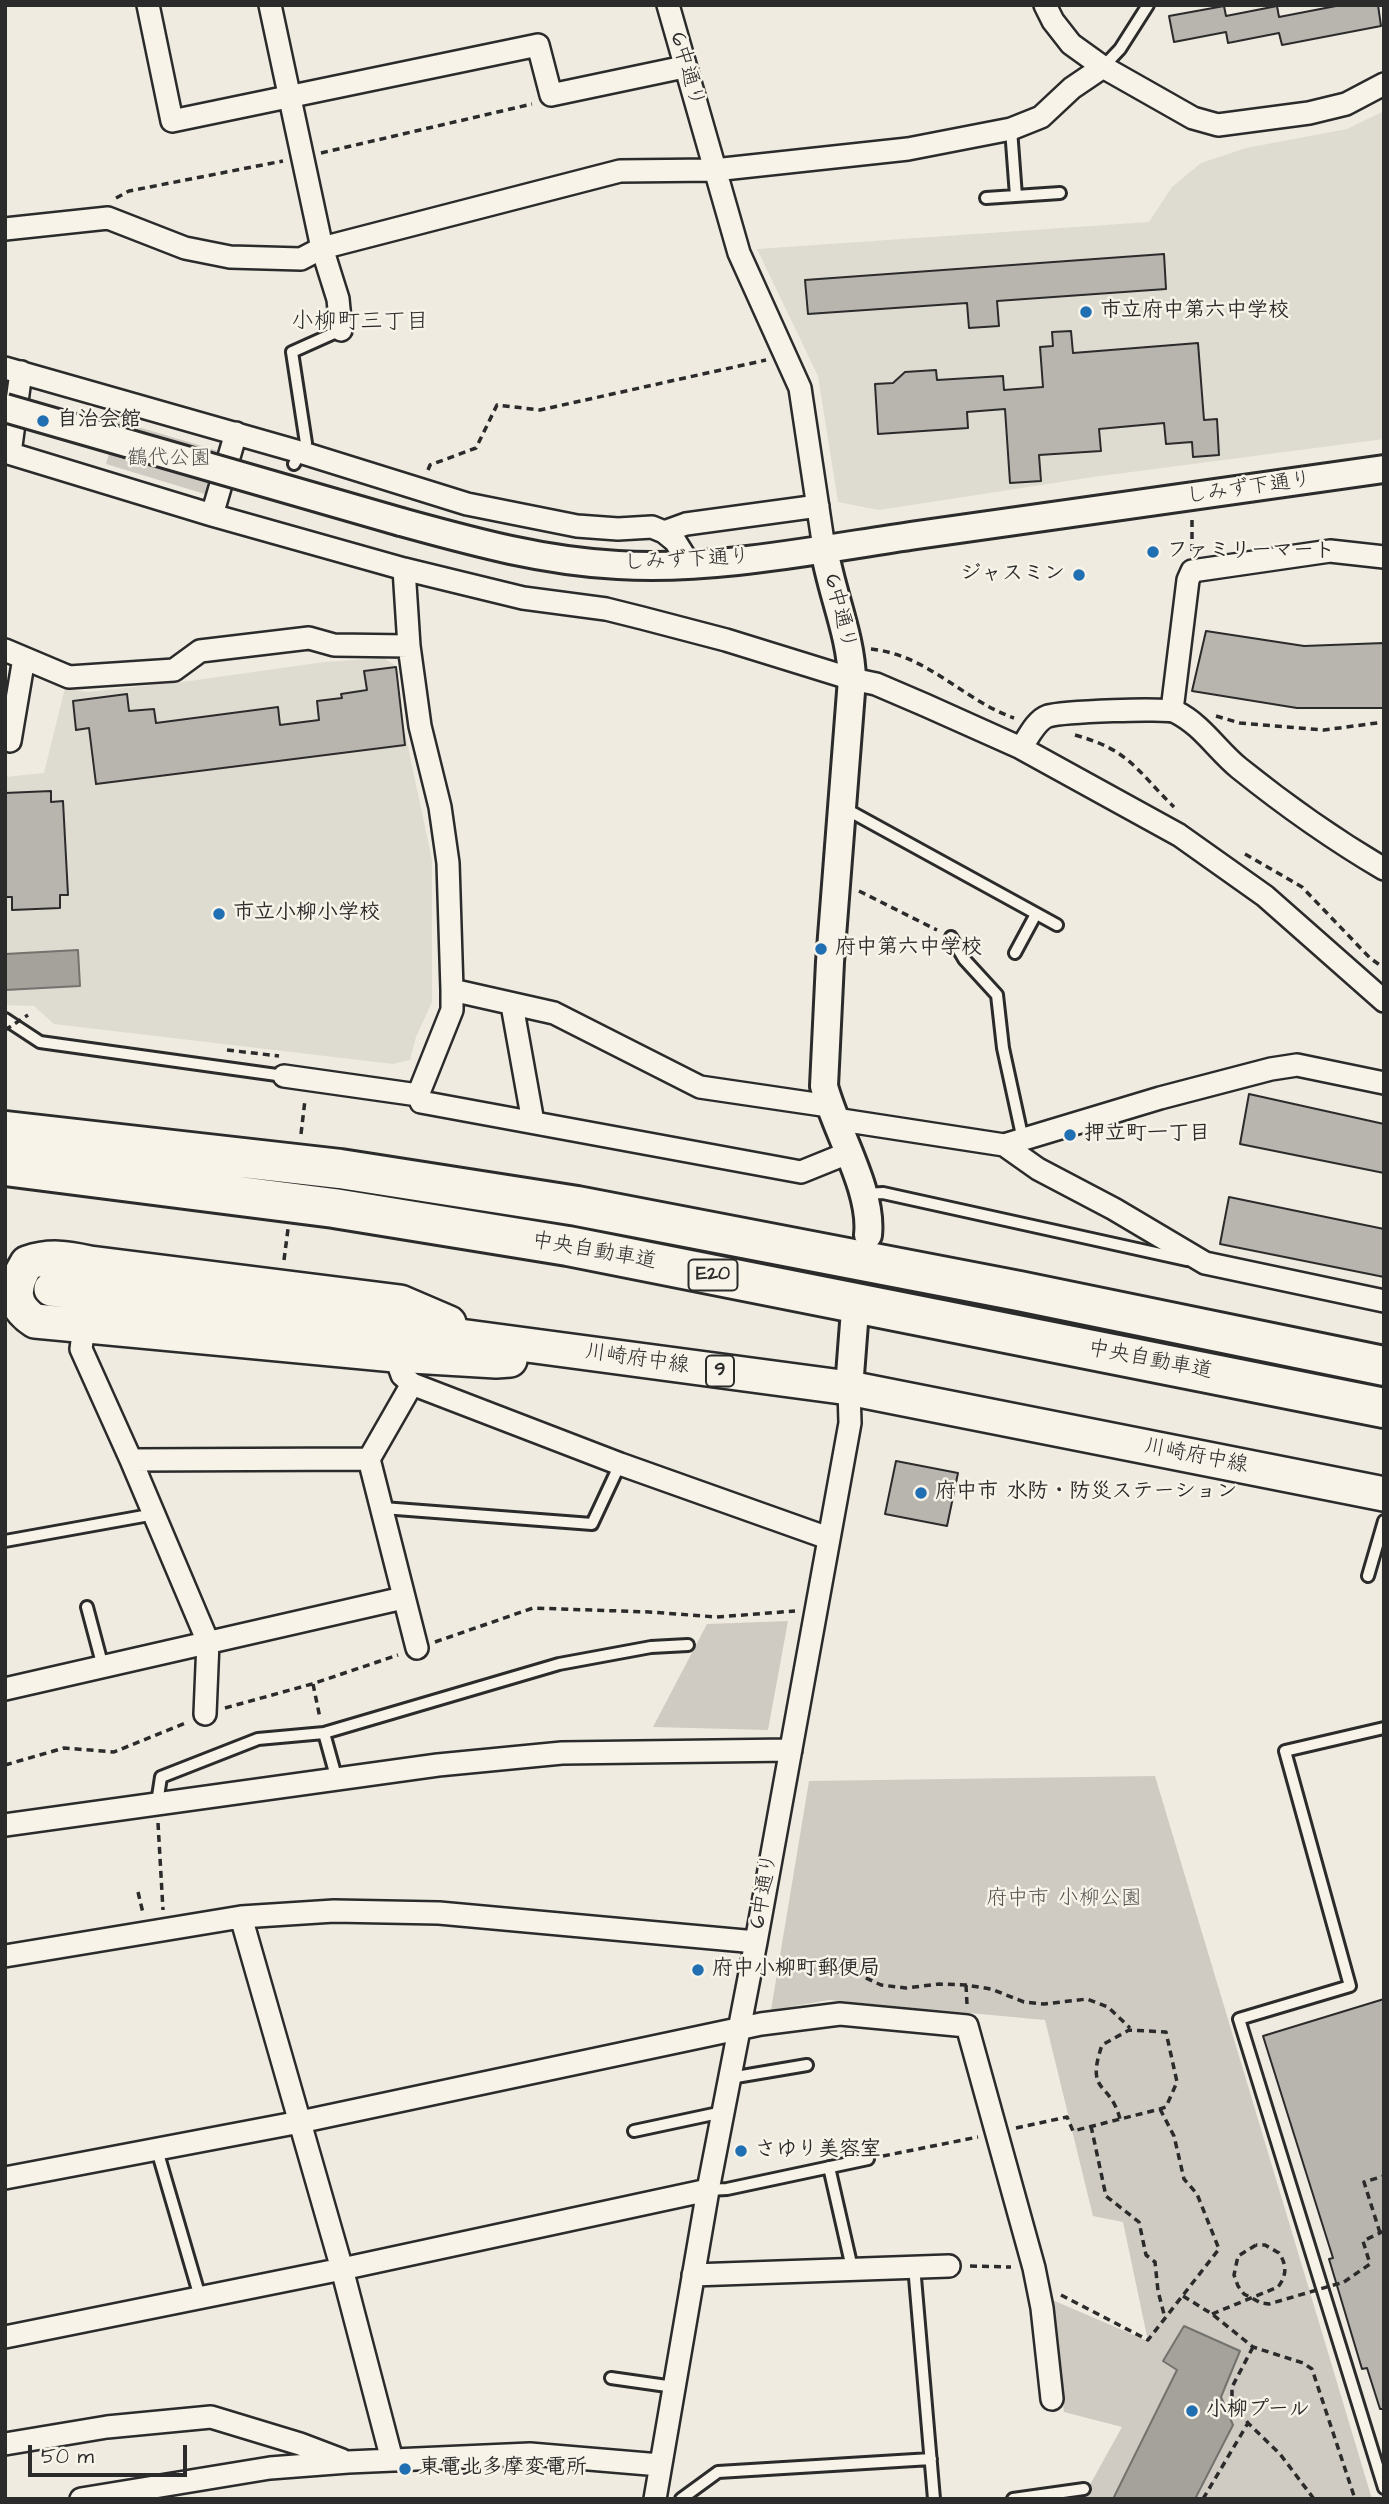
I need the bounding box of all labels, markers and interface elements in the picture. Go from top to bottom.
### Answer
street label: 6中通り [663,30,709,110]
place label: 市立府中第六中学校 [1100,299,1289,325]
marker: 市立府中第六中学校 [1078,304,1094,320]
district label: 小柳町三丁目 [291,309,429,337]
place label: 自治会館 [57,408,141,434]
marker: 自治会館 [35,413,51,429]
park label: 鶴代公園 [127,447,211,473]
street label: しみず下通り [1185,468,1313,510]
place label: ファミリーマート [1167,539,1335,565]
marker: ファミリーマート [1145,544,1161,560]
street label: しみず下通り [623,545,751,577]
place label: ジャスミン [960,562,1065,588]
marker: ジャスミン [1071,567,1087,583]
street label: 6中通り [818,572,860,652]
place label: 市立小柳小学校 [233,901,380,927]
marker: 市立小柳小学校 [211,906,227,922]
place label: 府中第六中学校 [835,936,982,962]
marker: 府中第六中学校 [813,941,829,957]
place label: 押立町一丁目 [1084,1122,1210,1148]
marker: 押立町一丁目 [1062,1127,1078,1143]
street label: 中央自動車道 [530,1229,658,1275]
road number: E20 [688,1260,738,1290]
street label: 中央自動車道 [1086,1337,1214,1385]
street label: 川崎府中線 [583,1340,691,1380]
road number: 9 [706,1356,734,1386]
street label: 川崎府中線 [1142,1435,1250,1479]
place label: 府中市 水防・防災ステーション [935,1480,1237,1506]
marker: 府中市 水防・防災ステーション [913,1485,929,1501]
street label: 6中通り [746,1851,784,1931]
park label: 府中市 小柳公園 [986,1887,1142,1913]
place label: 府中小柳町郵便局 [712,1957,880,1983]
marker: 府中小柳町郵便局 [690,1962,706,1978]
place label: さゆり美容室 [755,2138,881,2164]
marker: さゆり美容室 [733,2143,749,2159]
place label: 小柳プール [1206,2398,1310,2424]
marker: 小柳プール [1184,2403,1200,2419]
scale bar [32,2430,191,2474]
text: 50 m [41,2442,94,2471]
place label: 東電北多摩変電所 [419,2456,587,2482]
marker: 東電北多摩変電所 [397,2461,413,2477]

